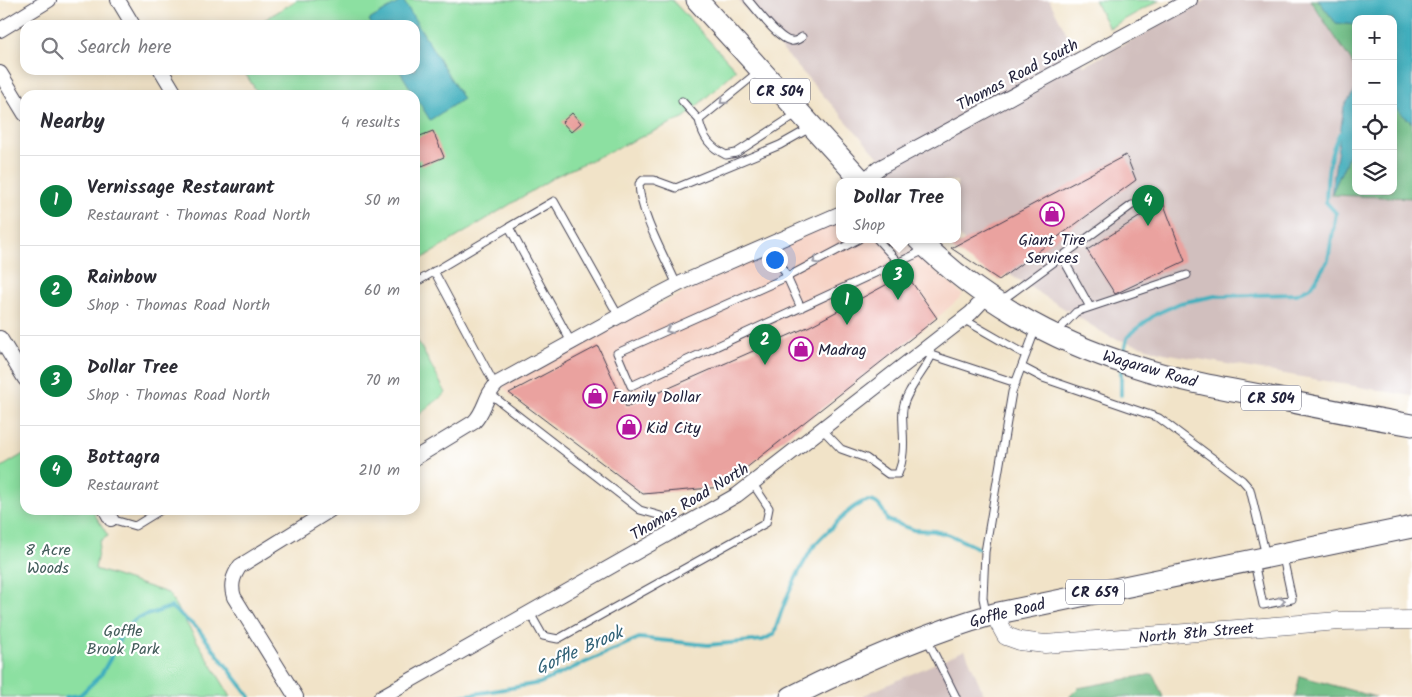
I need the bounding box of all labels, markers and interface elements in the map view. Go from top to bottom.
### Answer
map controls [1352,15,1397,195]
button: + [1352,15,1397,60]
search box [20,20,420,75]
text: Search here [78,33,172,63]
street label: Thomas Road South [952,33,1083,118]
icon: search [38,34,66,62]
button: − [1352,60,1397,105]
road number: CR 504 [750,78,810,104]
one-way arrow [720,95,729,103]
button: locate [1352,105,1397,150]
text: Nearby [40,106,105,139]
text: 4 results [341,110,400,135]
button: layers [1352,150,1397,195]
text: Vernissage Restaurant [87,173,275,203]
popup [836,178,961,243]
text: Dollar Tree [853,183,944,213]
pin: 4 [1132,185,1164,226]
text: 1 [54,188,58,213]
text: 50 m [364,188,400,213]
shop icon: Giant Tire Services [1039,201,1065,227]
text: Restaurant · Thomas Road North [87,203,310,228]
text: Shop [853,213,885,238]
place label: Giant Tire Services [1018,228,1086,271]
your location [762,247,788,273]
one-way arrow [812,255,821,265]
pin: 3 [882,259,914,300]
text: Rainbow [87,263,157,293]
text: 2 [51,278,61,303]
text: 60 m [364,278,400,303]
pin: 1 [831,284,863,325]
text: Shop · Thomas Road North [87,293,270,318]
one-way arrow [665,324,674,335]
pin: 2 [749,324,781,365]
shop icon: Madrag [788,336,814,362]
place label: Madrag [818,338,867,363]
street label: Wagaraw Road [1099,344,1201,395]
text: Dollar Tree [87,353,178,383]
text: 3 [52,368,60,393]
text: 70 m [365,368,400,393]
text: Shop · Thomas Road North [87,383,270,408]
shop icon: Family Dollar [582,383,608,409]
place label: Family Dollar [612,385,702,410]
road number: CR 504 [1241,386,1301,410]
shop icon: Kid City [616,414,642,440]
place label: Kid City [646,416,701,441]
text: Bottagra [87,443,160,473]
street label: Thomas Road North [626,457,754,548]
text: 4 [52,458,60,483]
text: 210 m [359,458,400,483]
text: Restaurant [87,473,159,498]
park label: 8 Acre Woods [25,538,71,581]
road number: CR 659 [1066,580,1124,604]
street label: Goffle Road [967,592,1049,635]
one-way arrow [1277,596,1286,607]
street label: North 8th Street [1137,616,1256,651]
water label: Goffle Brook [531,618,630,684]
park label: Goffle Brook Park [87,619,160,662]

